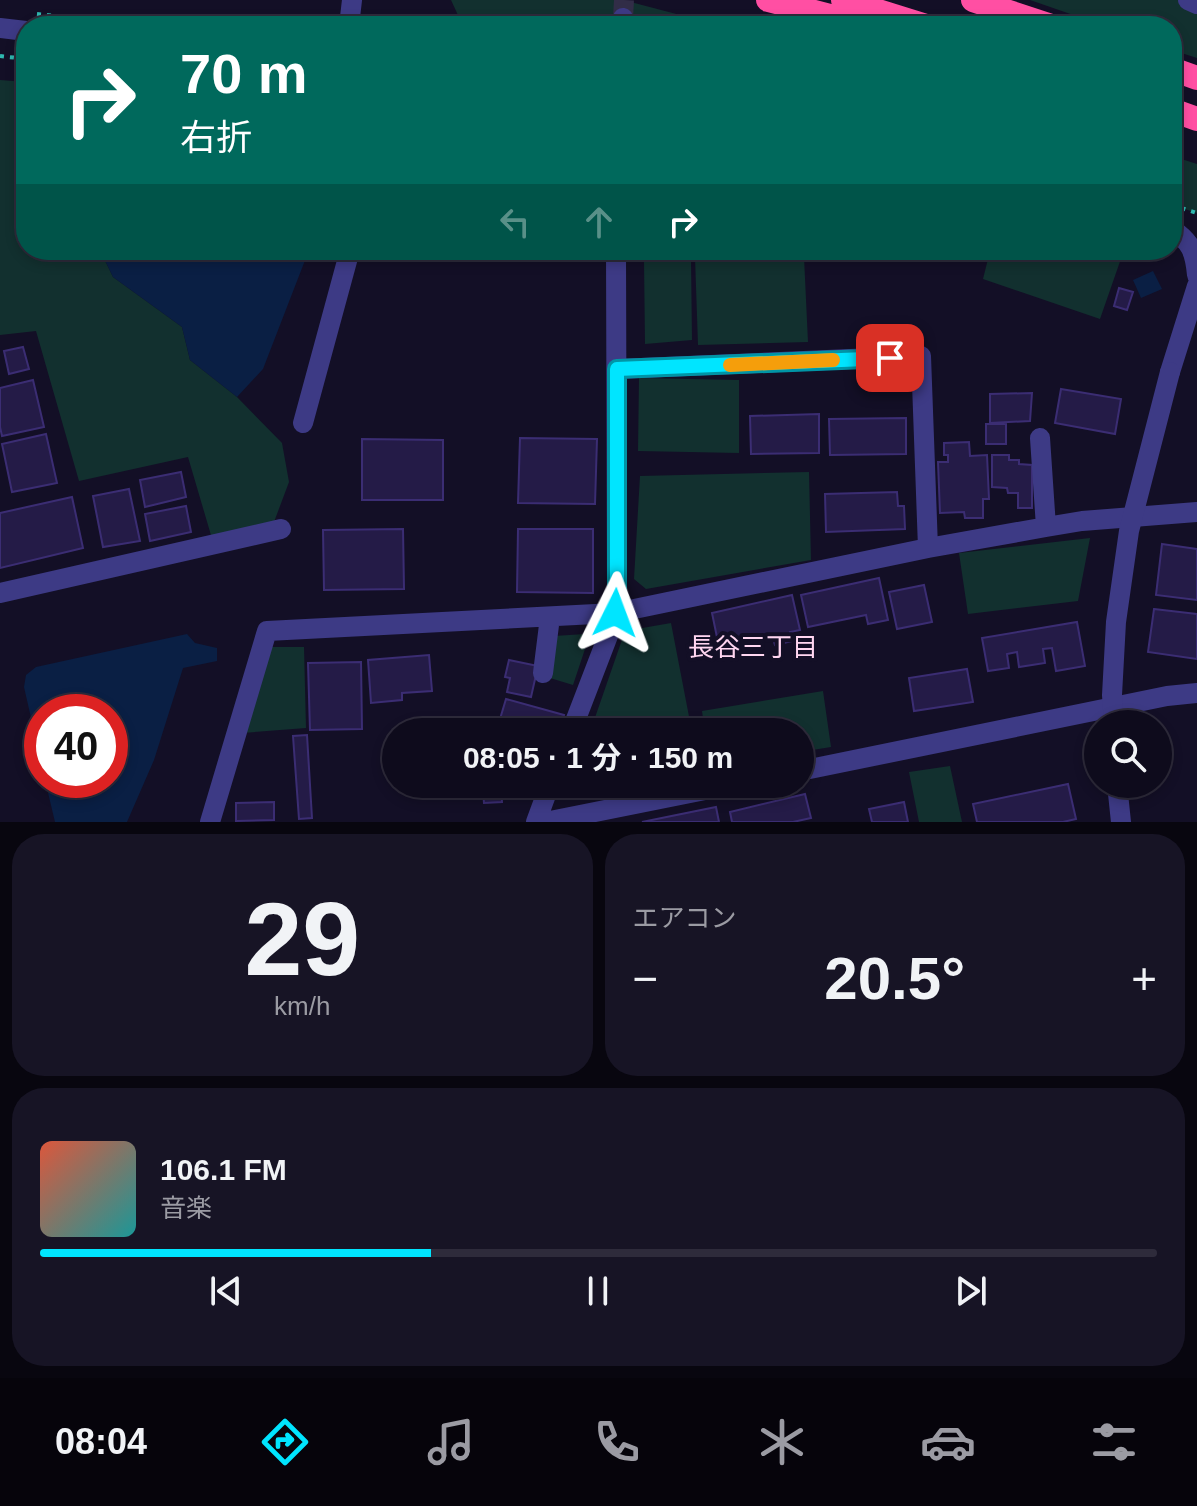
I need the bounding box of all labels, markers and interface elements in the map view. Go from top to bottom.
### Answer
text: 70 m [180,42,308,105]
icon: right [48,48,152,152]
text: 右折 [180,117,252,158]
icon: left [493,200,537,244]
icon: ahead [577,200,621,244]
icon: right [661,200,705,244]
pin [856,324,924,392]
icon: arrive [868,336,912,380]
position arrow [573,571,657,655]
district label: 長谷三丁目 [688,632,818,662]
speed limit sign: 40 [24,694,128,798]
map controls [1084,710,1172,798]
button: search [1084,710,1172,798]
text: 08:05 · 1 分 · 150 m [463,741,733,774]
text: 29 [244,881,360,997]
text: エアコン [633,903,737,933]
text: 20.5° [824,945,965,1012]
text: − [633,954,658,1003]
text: + [1131,954,1157,1003]
text: km/h [274,991,330,1021]
text: 106.1 FM [160,1153,287,1186]
text: 音楽 [160,1193,212,1223]
icon: previous [204,1269,248,1313]
icon: pause [576,1269,620,1313]
icon: next [949,1269,993,1313]
icon: directions [257,1414,313,1470]
icon: music [423,1414,479,1470]
icon: phone [589,1414,645,1470]
icon: climate [754,1414,810,1470]
icon: car [920,1414,976,1470]
icon: filters [1086,1414,1142,1470]
text: 08:04 [55,1421,147,1462]

